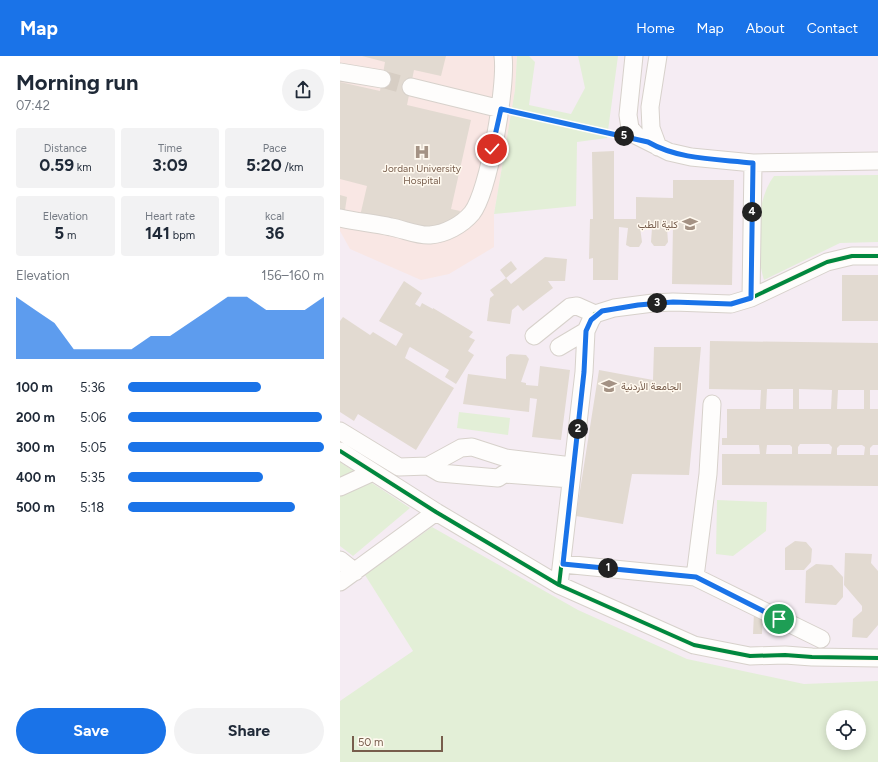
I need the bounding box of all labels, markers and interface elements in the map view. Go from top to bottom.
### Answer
text: Map [20,17,58,40]
text: Home [636,20,675,37]
text: Map [697,20,724,37]
text: About [746,20,785,37]
text: Contact [807,20,858,37]
text: Morning run [16,69,139,96]
button: share [282,69,324,111]
text: 07:42 [16,98,50,113]
pin: 5 [614,126,634,146]
text: 5 [621,129,627,142]
pin [475,132,509,166]
icon: check [481,138,503,160]
text: Distance [44,142,87,155]
text: Time [158,142,182,155]
text: Pace [263,142,287,155]
hospital icon: Jordan University Hospital [413,143,431,161]
text: 0.59 [39,155,74,175]
text: 3:09 [152,155,188,175]
text: 5:20 [246,155,282,175]
text: km [74,161,92,174]
text: /km [282,161,303,174]
place label: Jordan University Hospital [383,162,462,187]
pin: 4 [742,202,762,222]
text: 4 [749,205,755,218]
text: Elevation [43,210,88,223]
text: Heart rate [145,210,195,223]
text: kcal [265,210,284,223]
school or university icon: كلية الطب [681,215,699,233]
place label: كلية الطب [638,218,679,231]
text: 5 [54,223,64,243]
text: 141 [145,223,170,243]
text: 36 [265,223,284,243]
text: m [64,229,76,242]
text: bpm [170,229,195,242]
text: Elevation [16,268,69,283]
text: 156–160 m [261,268,324,283]
pin: 3 [647,293,667,313]
text: 3 [654,296,660,309]
school or university icon: الجامعة الأردنية [600,377,618,395]
text: 100 m [16,380,53,395]
text: 5:36 [80,380,105,395]
place label: الجامعة الأردنية [621,380,681,393]
text: 200 m [16,410,55,425]
text: 5:06 [80,410,106,425]
pin: 2 [568,419,588,439]
text: 2 [575,422,581,435]
text: 300 m [16,440,55,455]
text: 5:05 [80,440,107,455]
text: 400 m [16,470,56,485]
text: 5:35 [80,470,105,485]
text: 500 m [16,500,55,515]
text: 5:18 [80,500,104,515]
pin: 1 [598,558,618,578]
text: 1 [606,561,610,574]
pin [762,602,796,636]
icon: arrive [768,608,790,630]
button: Save [16,708,166,754]
button: Share [174,708,324,754]
map controls [826,710,866,750]
button: locate [826,710,866,750]
scale bar [352,734,443,753]
text: 50 m [358,736,383,749]

